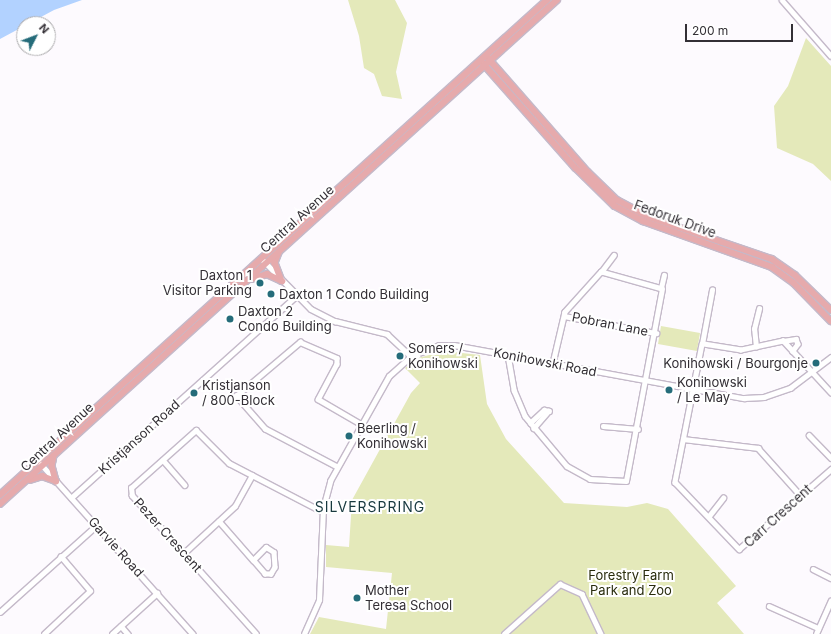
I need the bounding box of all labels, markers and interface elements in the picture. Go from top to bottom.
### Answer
north arrow [16,16,56,56]
scale bar [687,16,795,42]
text: N [36,21,52,36]
text: 200 m [692,23,728,38]
street label: Central Avenue [257,182,337,256]
street label: Fedoruk Drive [632,197,718,241]
place label: Daxton 1 Visitor Parking [163,268,252,299]
marker: Daxton 1 Visitor Parking [255,278,265,288]
place label: Daxton 1 Condo Building [279,286,429,302]
marker: Daxton 1 Condo Building [266,289,276,299]
place label: Daxton 2 Condo Building [238,304,332,335]
street label: Pobran Lane [571,309,649,339]
marker: Daxton 2 Condo Building [225,314,235,324]
place label: Somers / Konihowski [408,341,478,372]
street label: Konihowski Road [492,344,598,380]
marker: Somers / Konihowski [395,351,405,361]
place label: Konihowski / Bourgonje [663,355,808,371]
marker: Konihowski / Bourgonje [811,358,821,368]
place label: Konihowski / Le May [677,375,747,406]
place label: Kristjanson / 800-Block [202,378,275,409]
marker: Konihowski / Le May [664,385,674,395]
marker: Kristjanson / 800-Block [189,388,199,398]
street label: Kristjanson Road [95,397,183,477]
street label: Central Avenue [17,399,97,475]
place label: Beerling / Konihowski [357,421,427,452]
marker: Beerling / Konihowski [344,431,354,441]
street label: Carr Crescent [741,481,815,551]
street label: Pezer Crescent [131,495,205,575]
district label: SILVERSPRING [315,499,425,515]
street label: Garvie Road [85,514,147,580]
park label: Forestry Farm Park and Zoo [588,568,674,599]
place label: Mother Teresa School [365,583,452,614]
marker: Mother Teresa School [352,593,362,603]

